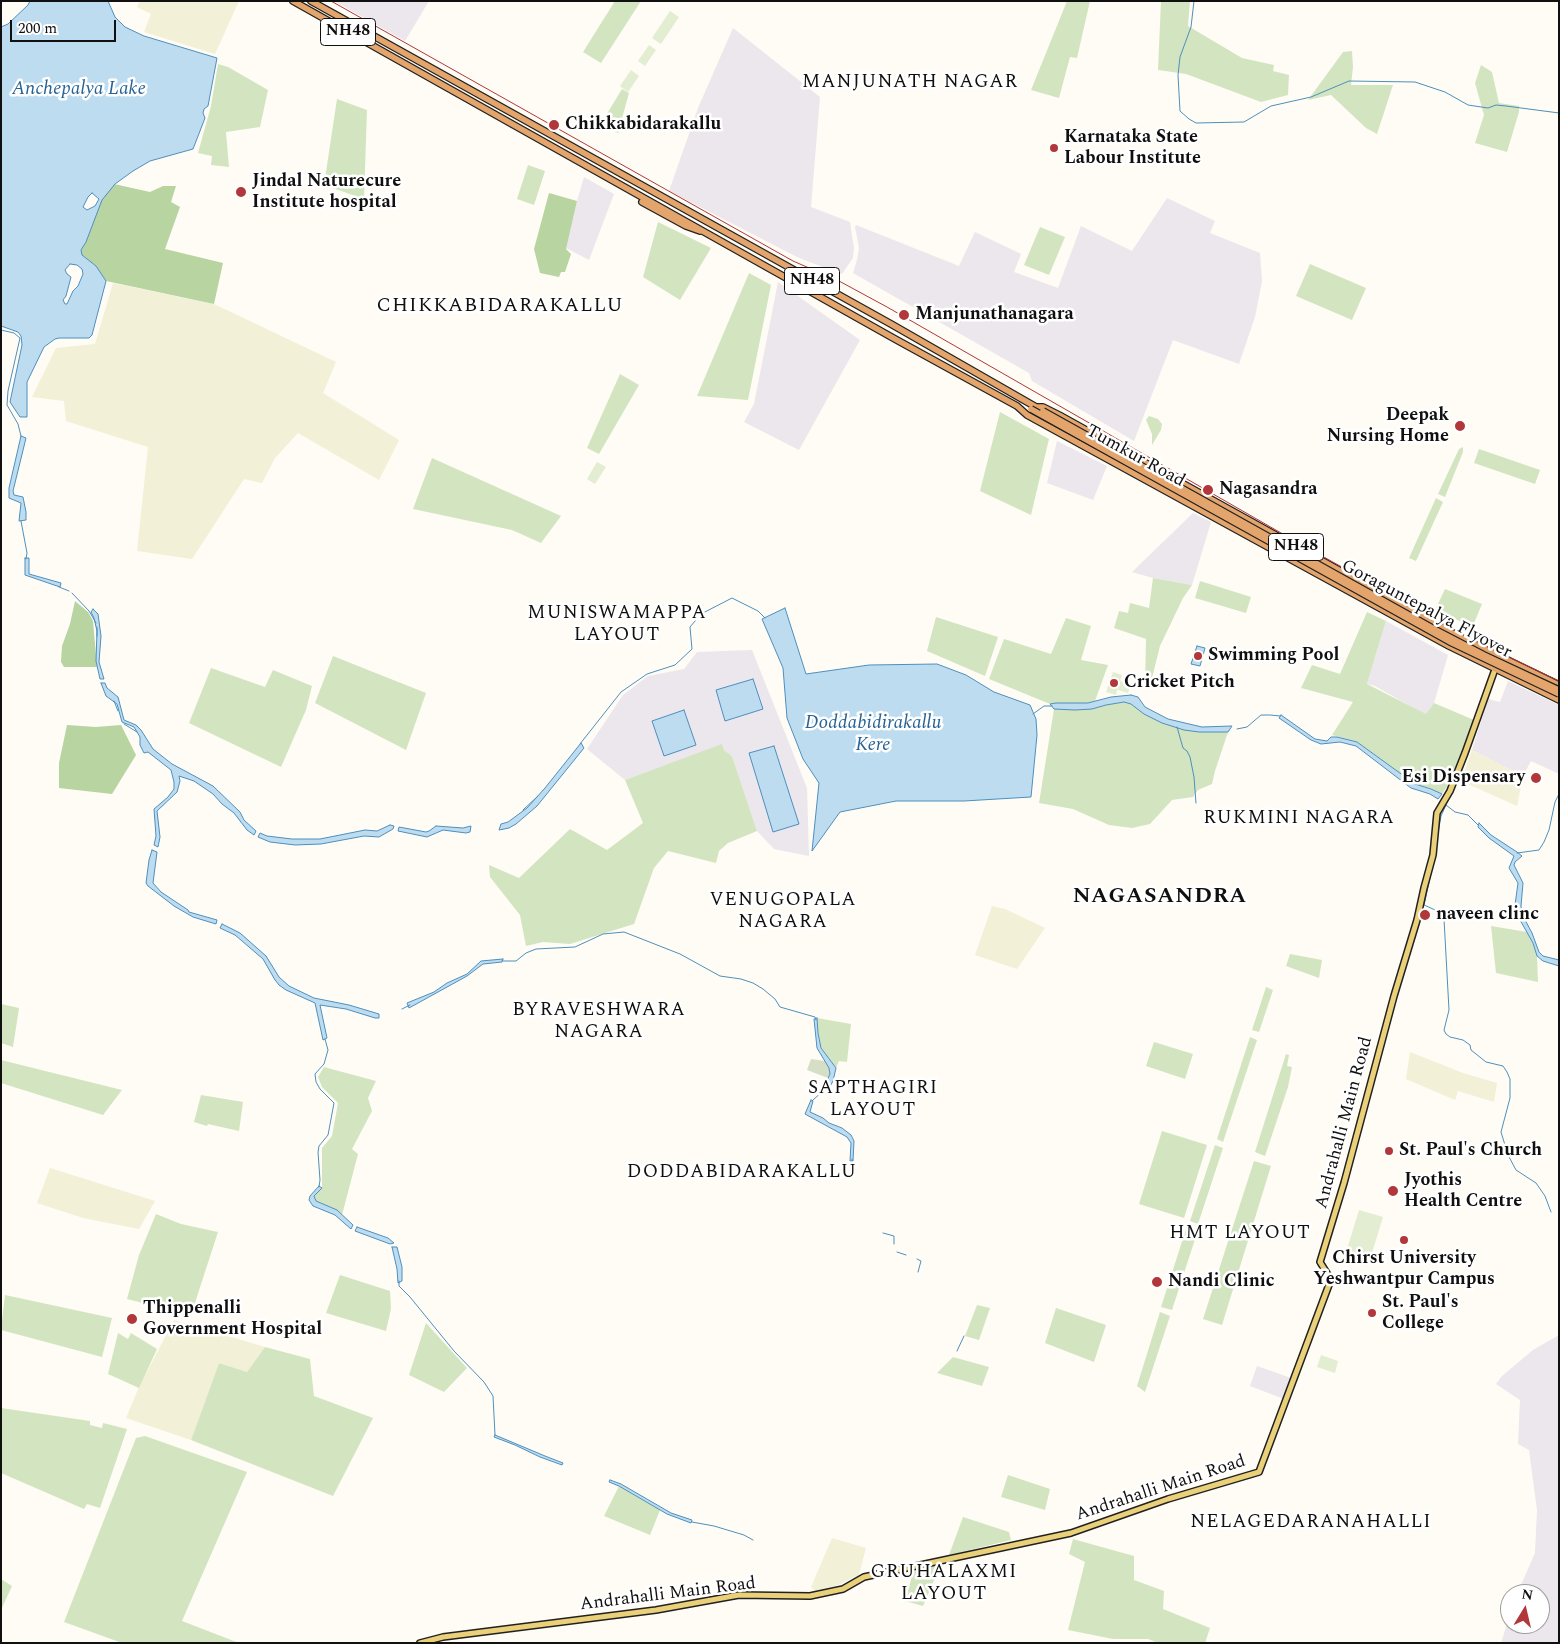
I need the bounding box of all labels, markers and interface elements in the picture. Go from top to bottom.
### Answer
scale bar [12,10,119,42]
text: 200 m [18,17,57,40]
road number: NH48 [320,18,376,46]
district label: MANJUNATH NAGAR [800,72,1020,94]
water label: Anchepalya Lake [12,79,146,101]
place label: Chikkabidarakallu [565,114,721,136]
marker: Chikkabidarakallu [547,118,561,132]
place label: Karnataka State Labour Institute [1064,127,1201,170]
marker: Karnataka State Labour Institute [1048,142,1060,154]
place label: Jindal Naturecure Institute hospital [252,171,401,213]
marker: Jindal Naturecure Institute hospital [234,185,248,199]
road number: NH48 [784,268,840,294]
district label: CHIKKABIDARAKALLU [374,295,626,319]
place label: Manjunathanagara [915,304,1074,326]
marker: Manjunathanagara [897,308,911,322]
place label: Deepak Nursing Home [1327,405,1449,448]
marker: Deepak Nursing Home [1453,419,1467,433]
street label: Tumkur Road [1082,421,1188,493]
place label: Nagasandra [1219,479,1318,501]
marker: Nagasandra [1201,483,1215,497]
road number: NH48 [1268,534,1324,560]
street label: Goraguntepalya Flyover [1337,556,1515,664]
district label: MUNISWAMAPPA LAYOUT [526,603,708,647]
place label: Swimming Pool [1208,645,1339,667]
marker: Swimming Pool [1192,650,1204,662]
place label: Cricket Pitch [1124,672,1235,694]
marker: Cricket Pitch [1108,677,1120,689]
water label: Doddabidirakallu Kere [805,713,941,757]
place label: Esi Dispensary [1402,767,1525,789]
marker: Esi Dispensary [1529,771,1543,785]
district label: RUKMINI NAGARA [1201,808,1397,830]
district label: NAGASANDRA [1071,885,1249,911]
district label: VENUGOPALA NAGARA [708,890,858,934]
place label: naveen clinc [1436,904,1539,926]
marker: naveen clinc [1418,908,1432,922]
district label: BYRAVESHWARA NAGARA [511,1000,687,1044]
street label: Andrahalli Main Road [1312,1035,1378,1211]
district label: SAPTHAGIRI LAYOUT [807,1078,939,1122]
place label: St. Paul's Church [1399,1140,1542,1162]
marker: St. Paul's Church [1383,1145,1395,1157]
district label: DODDABIDARAKALLU [625,1162,859,1184]
place label: Jyothis Health Centre [1404,1170,1522,1212]
marker: Jyothis Health Centre [1386,1184,1400,1198]
district label: HMT LAYOUT [1168,1223,1312,1245]
marker: Chirst University Yeshwantpur Campus [1398,1234,1410,1246]
place label: Chirst University Yeshwantpur Campus [1313,1248,1495,1290]
place label: Nandi Clinic [1168,1271,1274,1293]
marker: Nandi Clinic [1150,1275,1164,1289]
place label: St. Paul's College [1382,1292,1459,1335]
place label: Thippenalli Government Hospital [143,1298,322,1340]
marker: St. Paul's College [1366,1307,1378,1319]
marker: Thippenalli Government Hospital [125,1312,139,1326]
street label: Andrahalli Main Road [1073,1451,1249,1527]
district label: NELAGEDARANAHALLI [1188,1512,1434,1534]
district label: GRUHALAXMI LAYOUT [869,1562,1019,1606]
street label: Andrahalli Main Road [579,1573,757,1617]
text: N [1520,1583,1535,1606]
north arrow [1500,1584,1550,1634]

